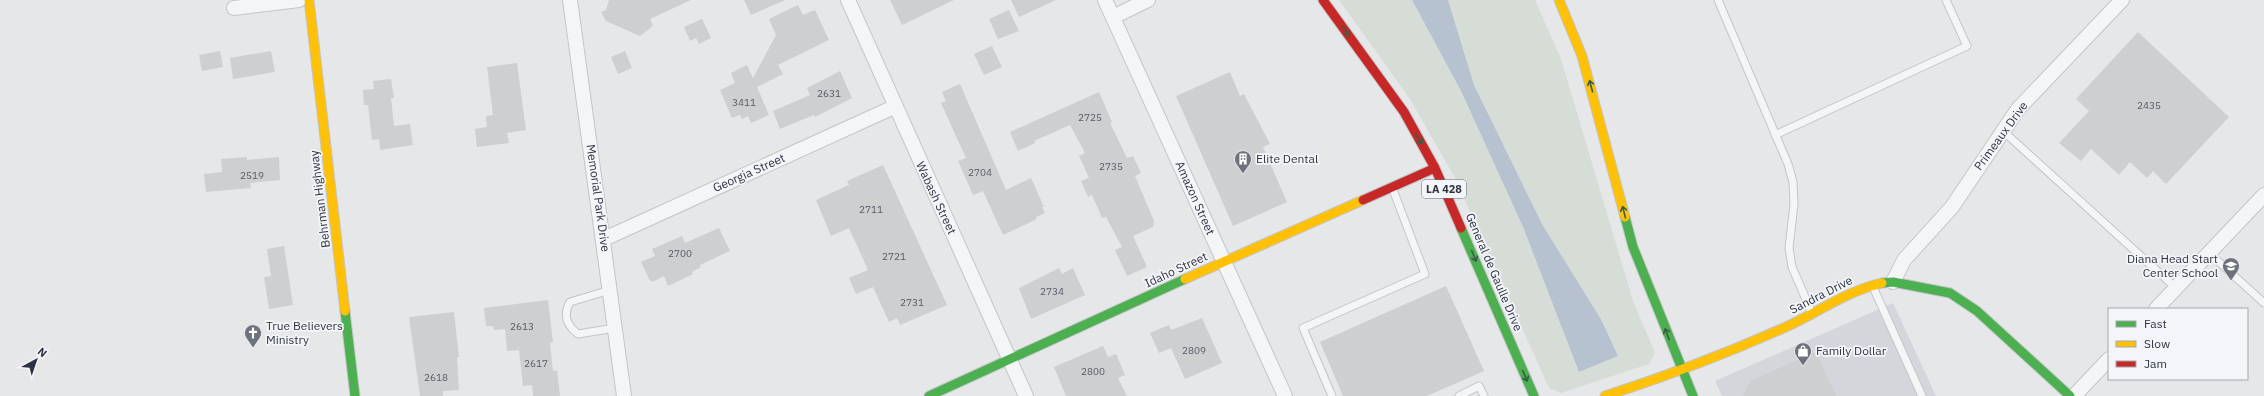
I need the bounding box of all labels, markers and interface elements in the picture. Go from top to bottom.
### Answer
one-way arrow [1342,26,1350,37]
one-way arrow [1587,80,1594,93]
house number: 2631 [817,87,841,100]
house number: 3411 [732,96,756,109]
street label: Primeaux Drive [1971,98,2031,173]
house number: 2435 [2137,99,2161,112]
house number: 2725 [1078,111,1102,124]
one-way arrow [1415,133,1423,145]
street label: Memorial Park Drive [584,143,614,253]
street label: Behrman Highway [306,149,333,249]
building icon: Elite Dental [1233,149,1253,174]
street label: Georgia Street [710,150,787,195]
place label: Elite Dental [1256,151,1318,166]
street label: Wabash Street [913,159,960,237]
street label: Amazon Street [1172,159,1218,237]
house number: 2735 [1099,160,1123,173]
house number: 2704 [968,166,992,179]
house number: 2519 [240,169,264,182]
road number: LA 428 [1422,180,1466,198]
house number: 2711 [859,203,883,216]
one-way arrow [1620,206,1628,219]
street label: General de Gaulle Drive [1463,210,1526,334]
house number: 2700 [668,247,692,260]
street label: Idaho Street [1142,249,1210,291]
house number: 2721 [882,250,906,263]
one-way arrow [1470,250,1478,262]
place label: Diana Head Start Center School [2127,251,2218,280]
school or university icon: Diana Head Start Center School [2221,256,2241,281]
street label: Sandra Drive [1787,272,1855,317]
house number: 2734 [1040,285,1064,298]
house number: 2731 [900,296,924,309]
legend [2108,308,2248,380]
text: Fast [2144,316,2167,331]
place label: True Believers Ministry [266,318,343,347]
house number: 2613 [510,320,534,333]
church icon: True Believers Ministry [243,323,263,348]
one-way arrow [1663,329,1671,341]
text: Slow [2144,336,2170,351]
north arrow [16,340,56,380]
shop icon: Family Dollar [1793,341,1813,366]
place label: Family Dollar [1816,343,1887,358]
text: N [35,344,50,360]
house number: 2809 [1182,344,1206,357]
text: Jam [2144,356,2167,371]
house number: 2617 [524,357,548,370]
house number: 2800 [1081,365,1105,378]
one-way arrow [1522,369,1529,381]
house number: 2618 [424,371,448,384]

